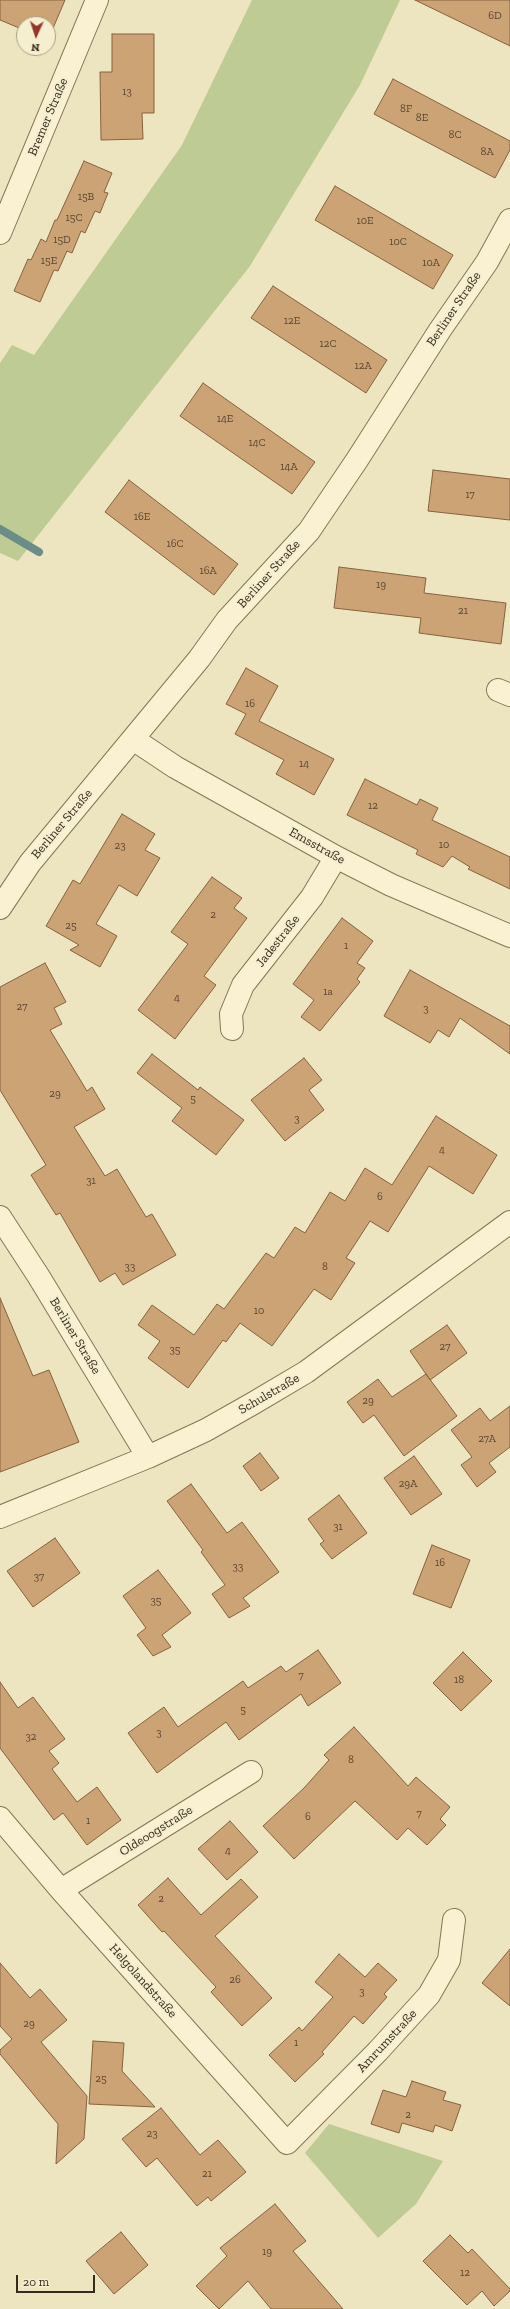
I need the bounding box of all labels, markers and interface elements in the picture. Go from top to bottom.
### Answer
house number: 6D [488,9,502,23]
north arrow [16,16,56,56]
text: N [31,41,40,54]
street label: Bremer Straße [25,76,71,158]
house number: 13 [122,85,132,99]
house number: 8F [400,102,412,116]
house number: 8E [416,111,428,125]
house number: 8C [448,128,462,142]
house number: 8A [480,145,494,159]
house number: 15B [78,190,94,204]
house number: 15C [66,211,82,225]
house number: 10E [356,214,374,228]
house number: 15D [53,233,71,247]
house number: 10C [389,235,407,249]
house number: 15E [41,254,57,268]
house number: 10A [422,256,440,270]
street label: Berliner Straße [423,269,485,349]
house number: 12E [284,314,300,328]
house number: 12C [319,337,337,351]
house number: 12A [354,359,372,373]
house number: 14E [217,412,233,426]
house number: 14C [248,436,266,450]
house number: 14A [280,460,298,474]
house number: 17 [465,488,475,502]
house number: 16E [134,510,150,524]
house number: 16C [166,537,184,551]
street label: Berliner Straße [234,537,304,611]
house number: 16A [199,564,217,578]
house number: 19 [376,578,386,592]
house number: 21 [458,604,468,618]
house number: 16 [245,697,255,711]
house number: 14 [299,757,309,771]
street label: Berliner Straße [28,786,96,862]
house number: 12 [368,799,378,813]
street label: Emsstraße [286,824,348,868]
house number: 10 [439,838,449,852]
house number: 23 [114,839,126,853]
house number: 2 [210,908,216,922]
street label: Jadestraße [253,912,303,970]
house number: 25 [65,919,77,933]
house number: 1 [344,939,348,953]
house number: 1a [323,985,333,999]
house number: 4 [174,991,180,1005]
house number: 27 [17,1000,27,1014]
house number: 3 [423,1002,429,1016]
house number: 29 [49,1087,61,1101]
house number: 5 [190,1092,196,1106]
house number: 3 [294,1112,300,1126]
house number: 4 [439,1143,445,1157]
house number: 31 [86,1174,96,1188]
house number: 6 [377,1190,383,1204]
house number: 33 [125,1260,135,1274]
house number: 8 [322,1260,328,1274]
street label: Berliner Straße [46,1295,104,1377]
house number: 10 [254,1304,264,1318]
house number: 27 [440,1340,450,1354]
house number: 35 [169,1343,181,1357]
street label: Schulstraße [236,1370,302,1418]
house number: 29 [362,1394,374,1408]
house number: 27A [478,1432,496,1446]
house number: 29A [399,1477,417,1491]
house number: 31 [333,1520,343,1534]
house number: 16 [435,1556,445,1570]
house number: 33 [233,1560,243,1574]
house number: 37 [34,1570,44,1584]
house number: 35 [150,1594,162,1608]
house number: 7 [298,1669,304,1683]
house number: 18 [454,1673,464,1687]
house number: 5 [240,1703,246,1717]
house number: 3 [156,1726,162,1740]
house number: 32 [25,1730,37,1744]
house number: 8 [348,1753,354,1767]
street label: Oldeoogstraße [117,1802,195,1860]
house number: 7 [416,1807,422,1821]
house number: 6 [305,1810,311,1824]
house number: 1 [86,1814,90,1828]
house number: 4 [225,1844,231,1858]
house number: 2 [158,1892,164,1906]
street label: Helgolandstraße [106,1941,180,2021]
house number: 26 [229,1973,241,1987]
house number: 3 [359,1985,365,1999]
street label: Amrumstraße [354,2006,420,2076]
house number: 29 [23,2017,35,2031]
house number: 1 [294,2036,298,2050]
house number: 25 [95,2072,107,2086]
house number: 2 [405,2108,411,2122]
house number: 23 [146,2127,158,2141]
house number: 21 [202,2167,212,2181]
house number: 19 [262,2245,272,2259]
house number: 12 [460,2266,470,2280]
scale bar [18,2267,97,2293]
text: 20 m [23,2275,49,2289]

